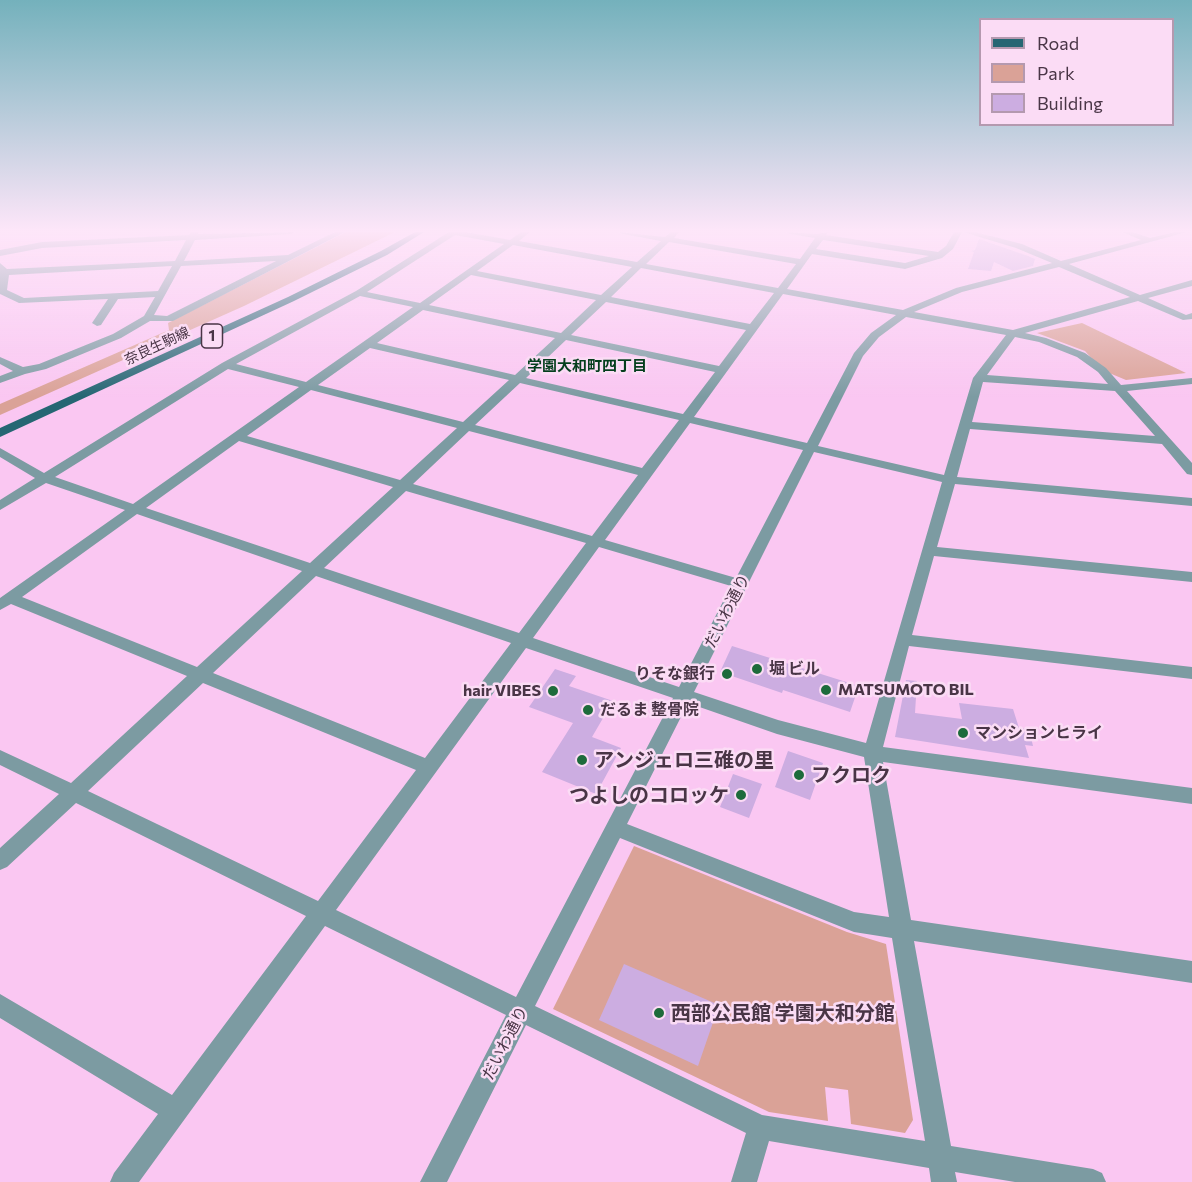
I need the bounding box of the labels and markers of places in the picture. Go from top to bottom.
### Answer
place label: 堀 ビル [769,659,820,679]
marker: 堀 ビル [750,662,764,676]
place label: りそな銀行 [635,664,715,684]
marker: りそな銀行 [720,667,734,681]
place label: MATSUMOTO BIL [838,680,974,700]
place label: hair VIBES [463,681,541,701]
marker: MATSUMOTO BIL [819,683,833,697]
marker: hair VIBES [546,684,560,698]
place label: だるま 整骨院 [600,700,699,720]
marker: だるま 整骨院 [581,703,595,717]
place label: マンションヒライ [975,723,1103,743]
marker: マンションヒライ [956,726,970,740]
place label: アンジェロ三碓の里 [594,748,774,772]
marker: アンジェロ三碓の里 [575,753,589,767]
place label: フクロク [811,763,891,787]
marker: フクロク [792,768,806,782]
place label: つよしのコロッケ [569,783,729,807]
marker: つよしのコロッケ [734,788,748,802]
place label: 西部公民館 学園大和分館 [671,1001,895,1025]
marker: 西部公民館 学園大和分館 [652,1006,666,1020]

